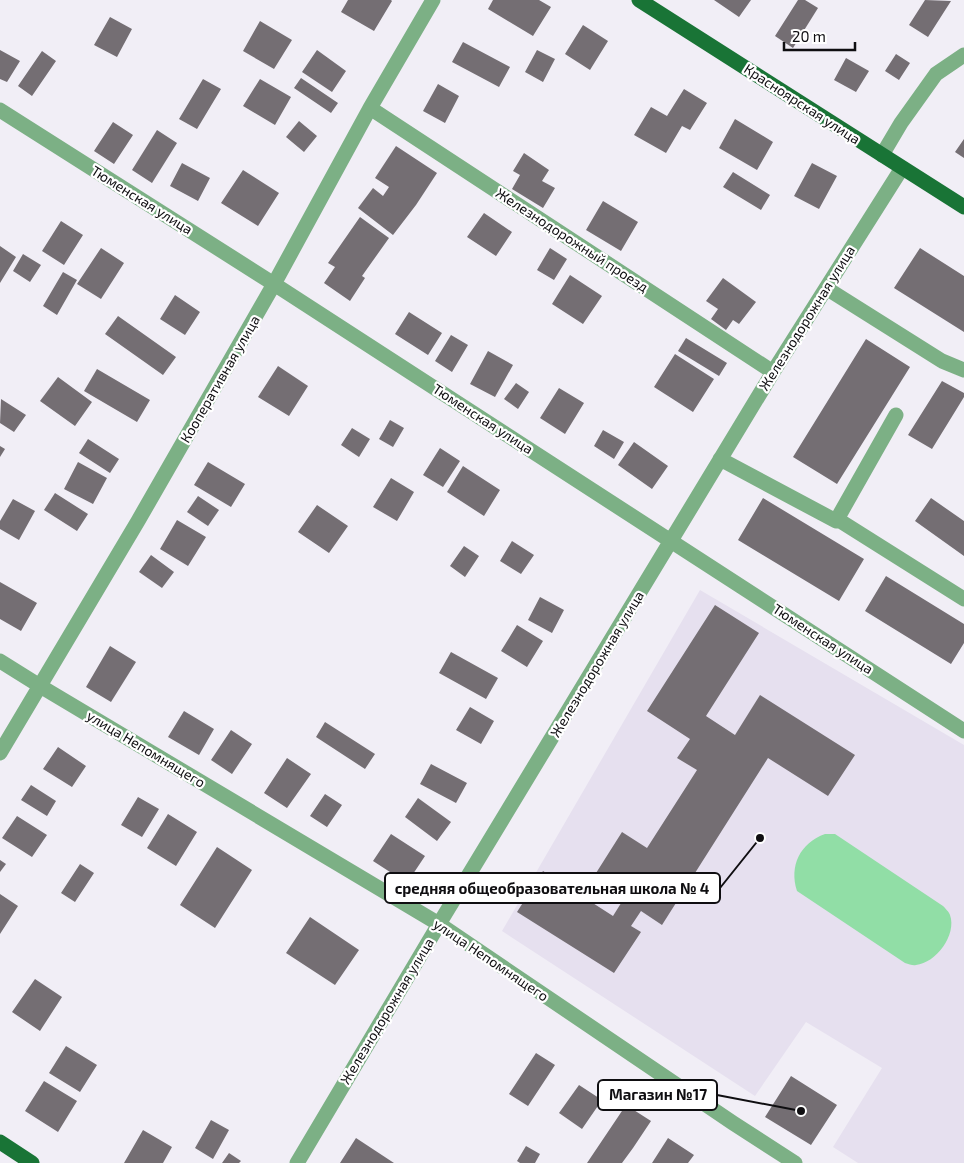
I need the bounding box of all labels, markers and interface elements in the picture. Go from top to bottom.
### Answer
scale bar [784,20,855,52]
text: 20 m [792,27,826,45]
street label: Красноярская улица [741,60,864,147]
street label: Тюменская улица [89,162,196,238]
street label: Железнодорожный проезд [493,184,652,295]
street label: Железнодорожная улица [755,242,858,393]
street label: Кооперативная улица [176,312,263,445]
street label: Тюменская улица [430,380,537,457]
street label: Железнодорожная улица [546,588,647,740]
street label: Тюменская улица [770,600,877,677]
street label: улица Непомнящего [84,707,208,791]
callout: средняя общеобразовательная школа № 4 [385,873,720,903]
text: средняя общеобразовательная школа № 4 [395,879,710,897]
street label: улица Непомнящего [431,915,552,1004]
street label: Железнодорожная улица [336,935,437,1087]
callout: Магазин №17 [598,1080,717,1110]
text: Магазин №17 [609,1085,707,1103]

